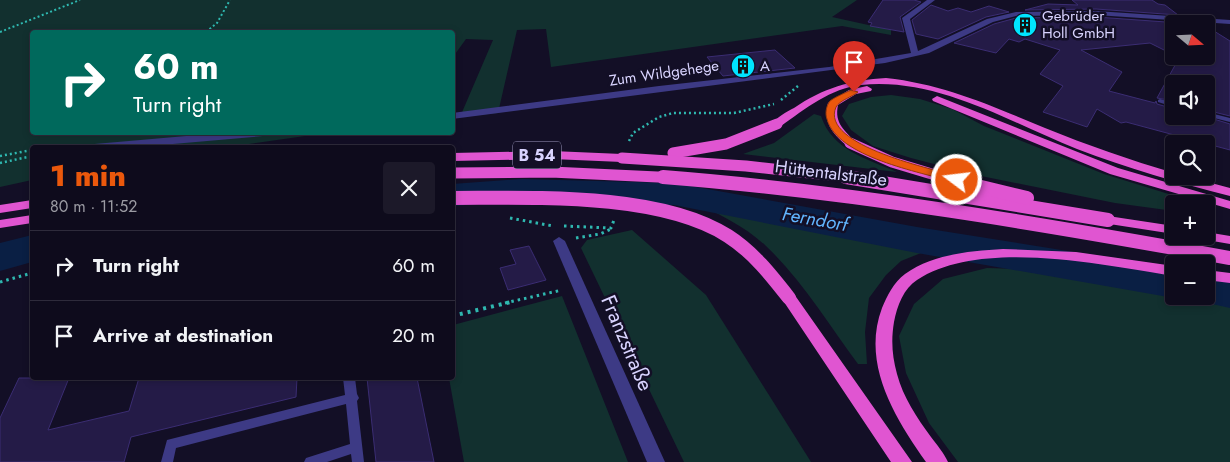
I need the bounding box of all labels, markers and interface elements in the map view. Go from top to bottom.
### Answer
place label: Gebrüder Holl GmbH [1042,5,1115,44]
building icon: Gebrüder Holl GmbH [1012,12,1038,38]
north arrow [1165,15,1215,65]
map controls [1165,15,1215,305]
pin [833,41,875,92]
text: 60 m [133,42,219,92]
icon: arrive [840,48,868,76]
icon: right [50,50,115,115]
building icon: A [730,53,756,79]
street label: Zum Wildgehege [608,54,721,92]
place label: A [760,55,770,77]
button: sound [1165,75,1215,125]
text: Turn right [133,88,221,120]
button: search [1165,135,1215,185]
road number: B 54 [513,142,561,168]
street label: Hüttentalstraße [774,153,888,193]
position arrow [930,153,982,205]
text: 1 min [50,154,126,197]
button: close [383,162,435,214]
text: 80 m · 11:52 [50,195,137,218]
button: + [1165,195,1215,245]
water label: Ferndorf [780,200,853,239]
icon: right [50,252,78,280]
text: Turn right [93,252,179,279]
text: 60 m [392,252,435,279]
button: − [1165,255,1215,305]
street label: Franzstraße [593,290,661,396]
icon: arrive [50,322,78,350]
text: Arrive at destination [93,322,273,349]
text: 20 m [392,322,435,349]

